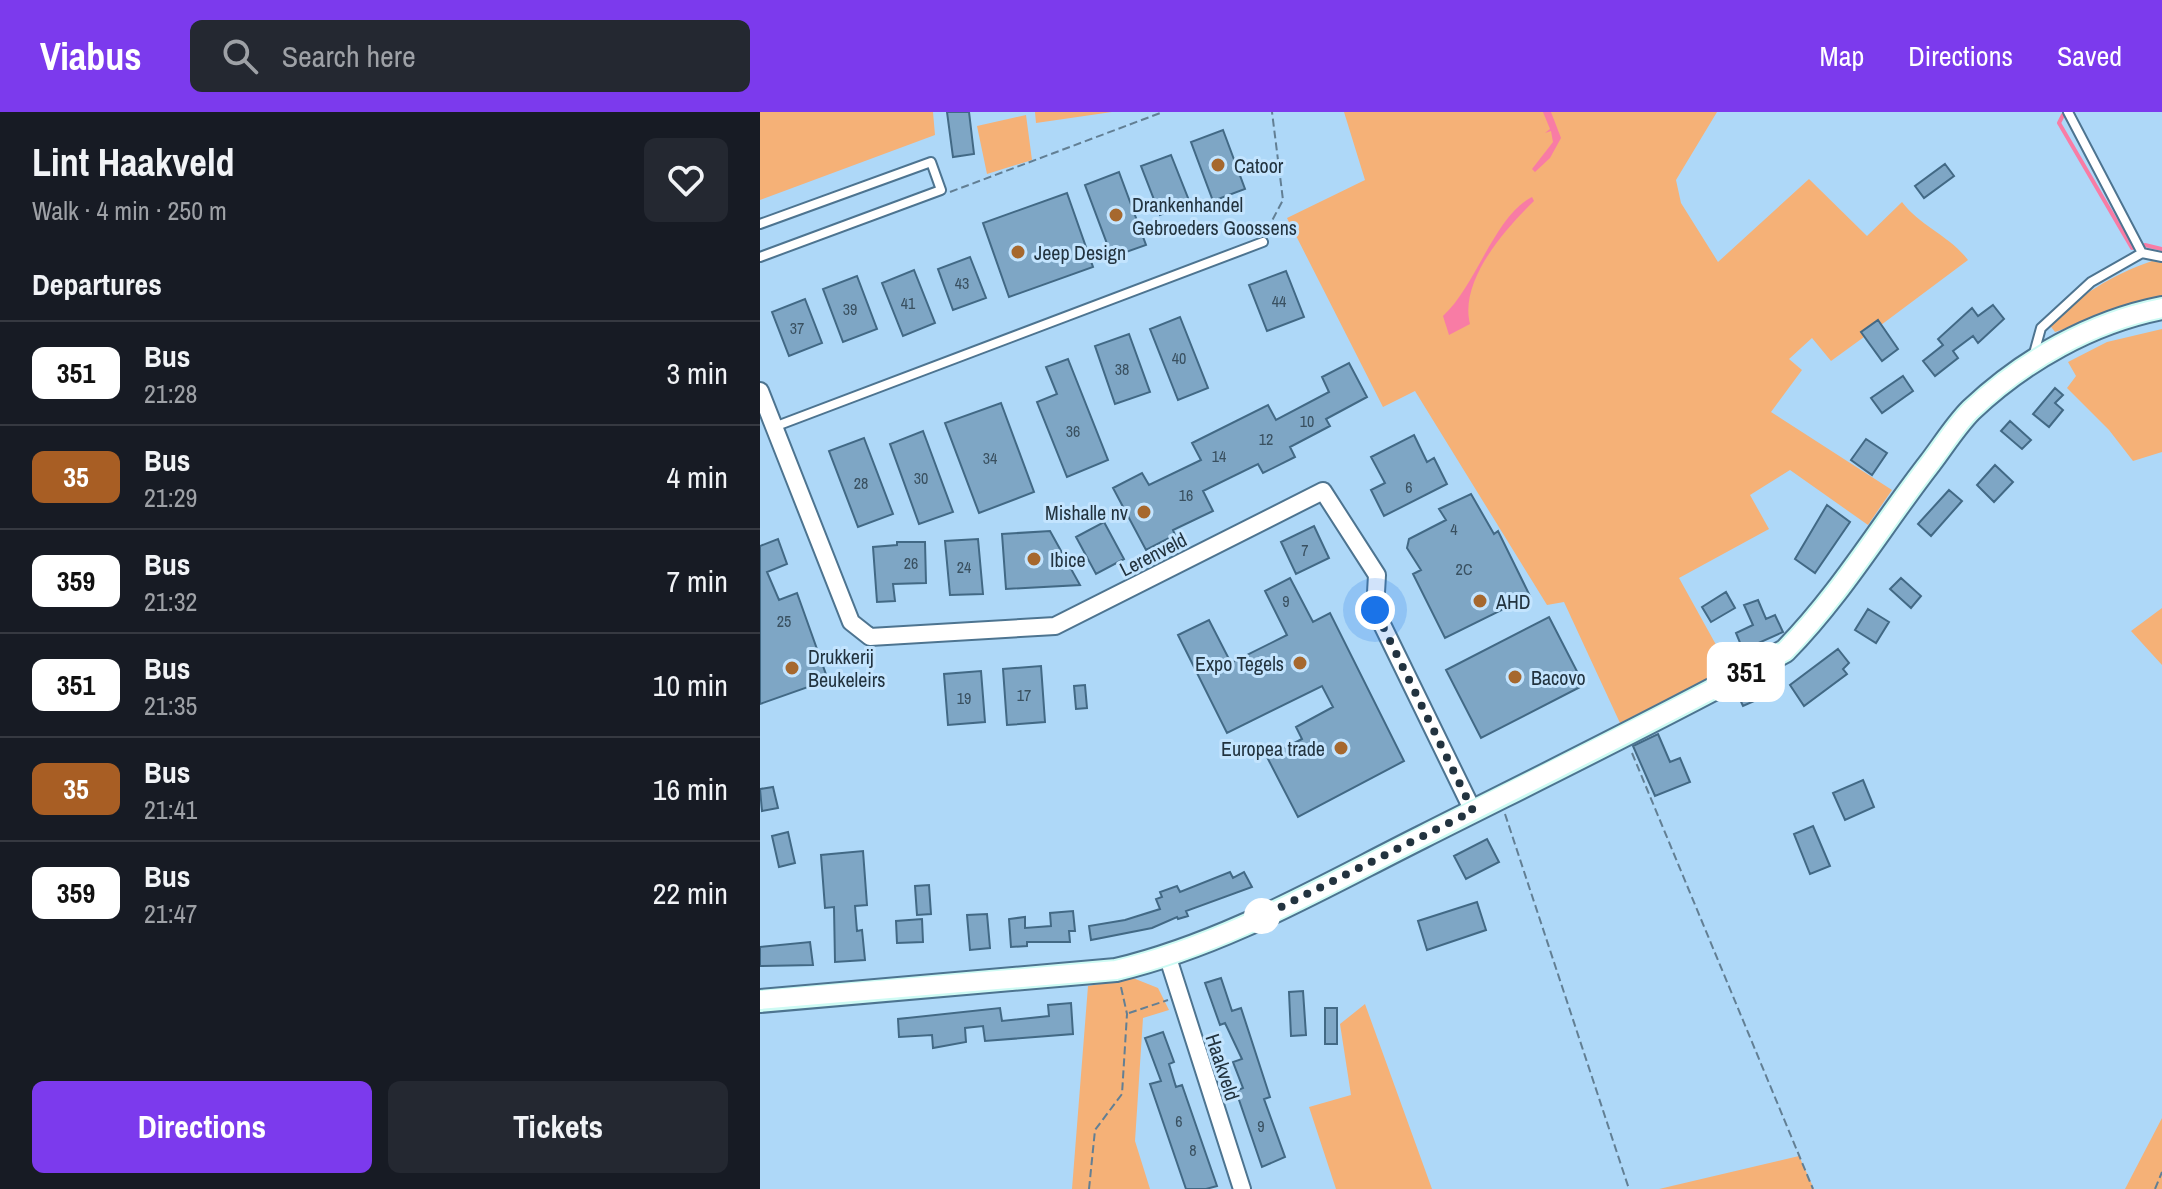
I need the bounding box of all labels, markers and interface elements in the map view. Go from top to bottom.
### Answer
search box [190,20,750,92]
text: Viabus [40,31,142,82]
icon: search [218,34,262,78]
text: Search here [282,36,416,76]
text: Map [1820,37,1864,75]
text: Directions [1908,37,2013,75]
text: Saved [2057,37,2122,75]
text: Lint Haakveld [32,137,235,188]
button: heart [644,138,728,222]
place label: Catoor [1234,152,1284,179]
marker: Catoor [1209,156,1227,174]
place label: Drankenhandel Gebroeders Goossens [1132,191,1297,241]
text: Walk · 4 min · 250 m [32,193,227,228]
marker: Drankenhandel Gebroeders Goossens [1107,206,1125,224]
place label: Jeep Design [1034,239,1126,266]
marker: Jeep Design [1009,243,1027,261]
text: Departures [32,264,162,304]
house number: 43 [955,272,969,294]
house number: 44 [1272,290,1286,312]
house number: 41 [901,292,916,314]
house number: 39 [843,298,857,320]
house number: 37 [790,317,804,339]
text: Bus [144,336,190,376]
house number: 40 [1172,347,1186,369]
text: 3 min [666,353,728,393]
text: 351 [57,354,95,392]
house number: 38 [1115,358,1129,380]
text: 21:28 [144,376,197,411]
house number: 10 [1300,410,1314,432]
house number: 36 [1066,420,1080,442]
house number: 12 [1259,428,1273,450]
text: Bus [144,440,190,480]
house number: 14 [1212,445,1226,467]
house number: 34 [983,447,997,469]
text: 4 min [666,457,728,497]
text: 35 [63,458,89,496]
house number: 30 [914,467,928,489]
house number: 28 [854,472,868,494]
house number: 6 [1405,476,1413,498]
text: 21:29 [144,480,197,515]
house number: 16 [1179,484,1193,506]
place label: Mishalle nv [1045,499,1129,526]
marker: Mishalle nv [1135,503,1153,521]
house number: 4 [1450,518,1458,540]
street label: Lerenveld [1115,526,1191,582]
house number: 7 [1301,539,1309,561]
text: Bus [144,544,190,584]
place label: Ibice [1050,546,1086,573]
marker: Ibice [1025,550,1043,568]
house number: 26 [904,552,918,574]
house number: 24 [957,556,971,578]
house number: 2C [1456,558,1472,580]
text: 7 min [666,561,728,601]
text: 359 [57,562,95,600]
text: 21:32 [144,584,197,619]
place label: AHD [1495,588,1531,615]
house number: 9 [1282,590,1290,612]
your location [1355,590,1395,630]
marker: AHD [1471,592,1489,610]
house number: 25 [777,610,791,632]
place label: Drukkerij Beukeleirs [808,643,885,693]
line badge: 351 [1700,646,1792,698]
text: Bus [144,648,190,688]
place label: Expo Tegels [1195,650,1284,677]
text: 351 [1727,653,1765,691]
marker: Expo Tegels [1291,654,1309,672]
marker: Drukkerij Beukeleirs [783,659,801,677]
place label: Bacovo [1531,664,1586,691]
text: 10 min [653,665,728,705]
text: 351 [57,666,95,704]
marker: Bacovo [1506,668,1524,686]
house number: 17 [1017,684,1031,706]
house number: 19 [957,687,971,709]
text: 21:35 [144,688,197,723]
place label: Europea trade [1221,735,1325,762]
marker: Europea trade [1332,739,1350,757]
text: Bus [144,752,190,792]
text: 16 min [653,769,728,809]
text: 35 [63,770,89,808]
text: 21:41 [144,792,197,827]
text: Bus [144,856,190,896]
text: 22 min [653,873,728,913]
text: 359 [57,874,95,912]
text: 21:47 [144,896,197,931]
unlabelled marker [1245,899,1279,933]
street label: Haakveld [1200,1030,1246,1104]
button: Directions [32,1081,372,1173]
button: Tickets [388,1081,728,1173]
house number: 6 [1175,1110,1183,1132]
house number: 9 [1257,1115,1265,1137]
house number: 8 [1189,1139,1197,1161]

